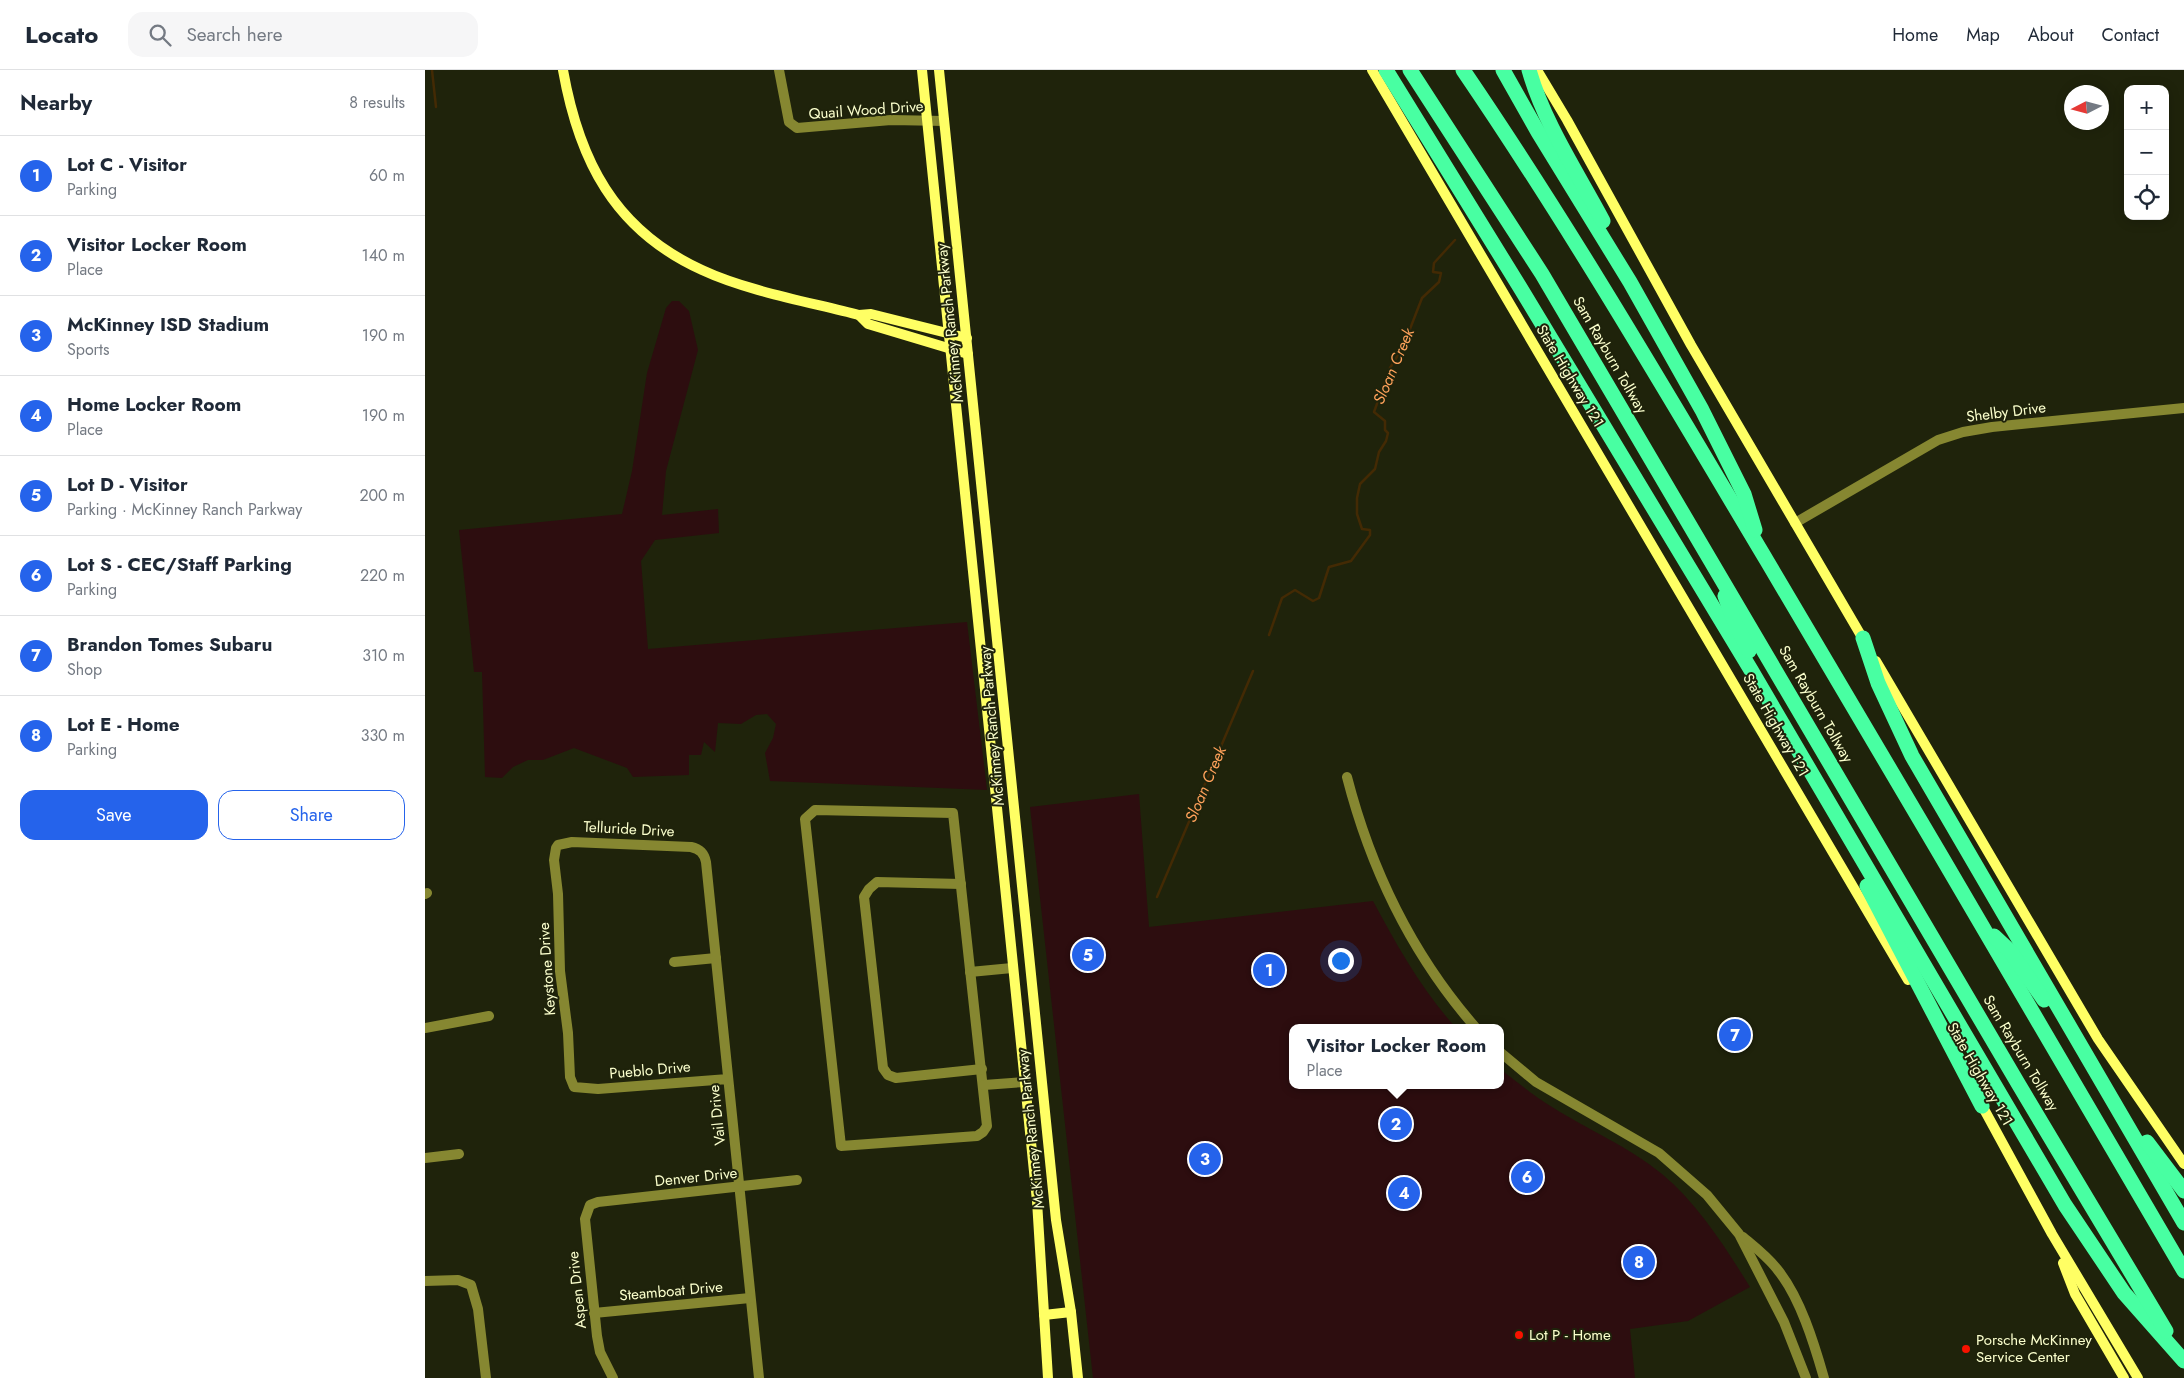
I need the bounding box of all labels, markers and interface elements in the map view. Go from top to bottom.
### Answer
search box [128,12,478,57]
text: Locato [25,17,98,52]
icon: search [146,21,174,49]
text: Search here [186,21,283,48]
text: Home [1892,22,1938,48]
text: Map [1966,22,2000,48]
text: About [2028,22,2073,48]
text: Contact [2101,22,2159,48]
north arrow [2064,85,2109,130]
map controls [2124,85,2169,220]
button: + [2124,85,2169,130]
text: Nearby [20,88,92,118]
text: 8 results [349,91,405,114]
street label: Quail Wood Drive [808,95,925,125]
button: − [2124,130,2169,175]
text: Lot C - Visitor [67,151,187,178]
text: 1 [32,164,40,187]
text: 60 m [369,164,405,187]
button: locate [2124,175,2169,220]
text: Parking [67,178,117,201]
text: Visitor Locker Room [67,231,247,258]
street label: McKinney Ranch Parkway [931,242,969,404]
text: 2 [31,244,41,267]
text: 140 m [362,244,405,267]
text: Place [67,258,103,281]
street label: Sam Rayburn Tollway [1567,292,1653,418]
text: McKinney ISD Stadium [67,311,269,338]
street label: State Highway 121 [1531,320,1609,432]
water label: Sloan Creek [1367,323,1420,408]
text: 3 [31,324,41,347]
text: 190 m [362,324,405,347]
text: Sports [67,338,109,361]
text: Home Locker Room [67,391,241,418]
street label: Shelby Drive [1965,396,2047,428]
text: 4 [30,404,42,427]
text: 190 m [362,404,405,427]
text: Place [67,418,103,441]
text: Lot D - Visitor [67,471,188,498]
text: 5 [31,484,41,507]
text: 200 m [359,484,405,507]
text: Parking · McKinney Ranch Parkway [67,498,302,521]
text: Lot S - CEC/Staff Parking [67,551,292,578]
text: 6 [31,564,41,587]
text: 220 m [360,564,405,587]
text: Parking [67,578,117,601]
text: Brandon Tomes Subaru [67,631,272,658]
street label: Sam Rayburn Tollway [1773,641,1859,767]
text: 7 [31,644,41,667]
text: 310 m [362,644,405,667]
street label: McKinney Ranch Parkway [974,645,1010,807]
text: Shop [67,658,102,681]
street label: State Highway 121 [1737,669,1815,781]
text: Lot E - Home [67,711,180,738]
text: 8 [31,724,41,747]
text: 330 m [361,724,405,747]
text: Parking [67,738,117,761]
water label: Sloan Creek [1179,741,1232,826]
button: Save [20,790,208,840]
button: Share [218,790,405,840]
street label: Telluride Drive [583,816,675,842]
street label: Keystone Drive [533,921,561,1016]
pin: 5 [1072,936,1104,974]
your location [1328,948,1354,974]
pin: 1 [1253,951,1285,989]
street label: Sam Rayburn Tollway [1978,991,2065,1116]
pin: 7 [1719,1016,1751,1054]
street label: State Highway 121 [1941,1018,2019,1130]
popup [1289,1024,1504,1089]
text: Visitor Locker Room [1307,1032,1486,1059]
street label: McKinney Ranch Parkway [1012,1048,1050,1210]
street label: Pueblo Drive [608,1055,692,1085]
text: Place [1307,1059,1343,1082]
street label: Vail Drive [703,1083,731,1146]
pin: 2 [1380,1105,1412,1143]
pin: 3 [1189,1140,1221,1178]
pin: 6 [1511,1158,1543,1196]
street label: Denver Drive [654,1162,739,1192]
pin: 4 [1388,1174,1420,1212]
pin: 8 [1623,1243,1655,1281]
street label: Aspen Drive [562,1250,592,1330]
street label: Steamboat Drive [618,1275,724,1306]
place label: Lot P - Home [1529,1324,1611,1346]
marker: Lot P - Home [1513,1329,1525,1341]
place label: Porsche McKinney Service Center [1976,1329,2092,1368]
marker: Porsche McKinney Service Center [1960,1343,1972,1355]

